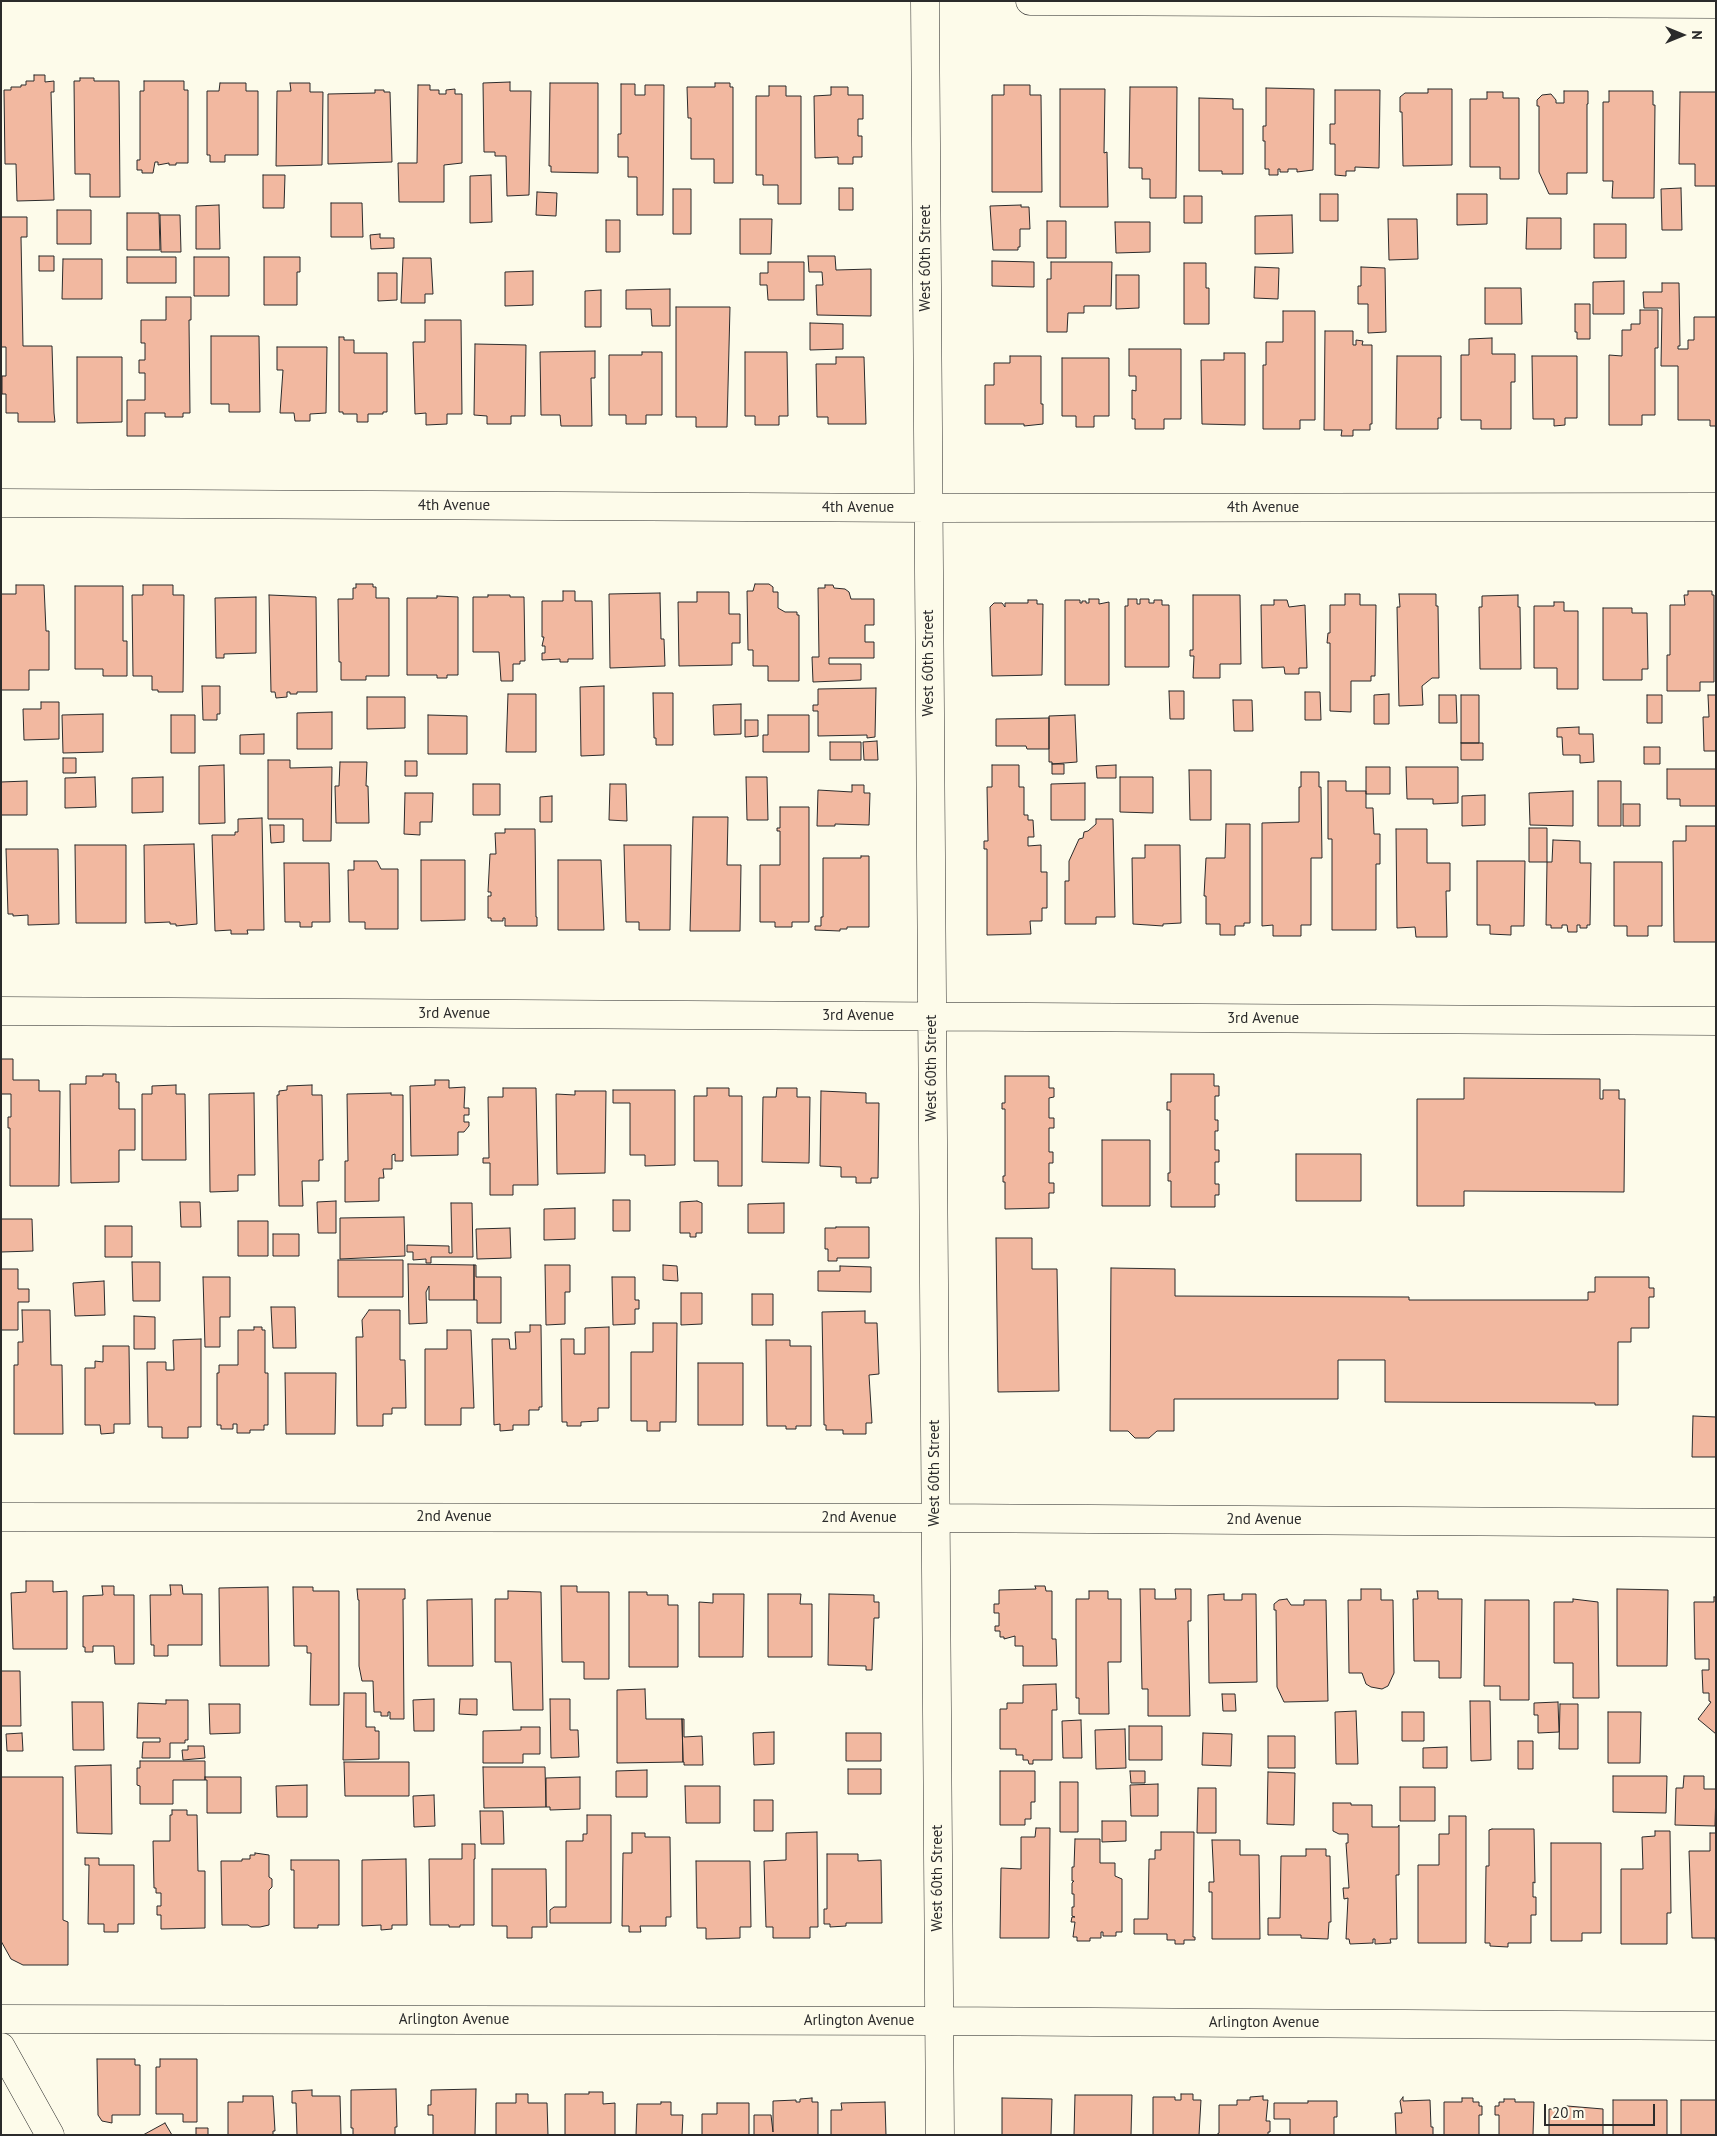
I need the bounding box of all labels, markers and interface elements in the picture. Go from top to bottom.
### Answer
north arrow [1657,10,1707,60]
text: N [1688,30,1706,40]
street label: West 60th Street [917,205,935,311]
street label: 4th Avenue [418,497,490,515]
street label: 4th Avenue [822,499,894,517]
street label: 4th Avenue [1227,499,1299,517]
street label: West 60th Street [920,610,938,716]
street label: 3rd Avenue [418,1005,490,1023]
street label: 3rd Avenue [822,1007,894,1025]
street label: 3rd Avenue [1227,1010,1299,1028]
street label: West 60th Street [923,1015,941,1121]
street label: West 60th Street [926,1420,944,1526]
street label: 2nd Avenue [416,1508,492,1526]
street label: 2nd Avenue [821,1509,897,1527]
street label: 2nd Avenue [1226,1511,1302,1529]
street label: West 60th Street [929,1825,947,1931]
street label: Arlington Avenue [399,2011,509,2029]
street label: Arlington Avenue [804,2012,914,2030]
street label: Arlington Avenue [1209,2014,1319,2032]
scale bar [1547,2094,1658,2126]
text: 20 m [1552,2103,1585,2122]

